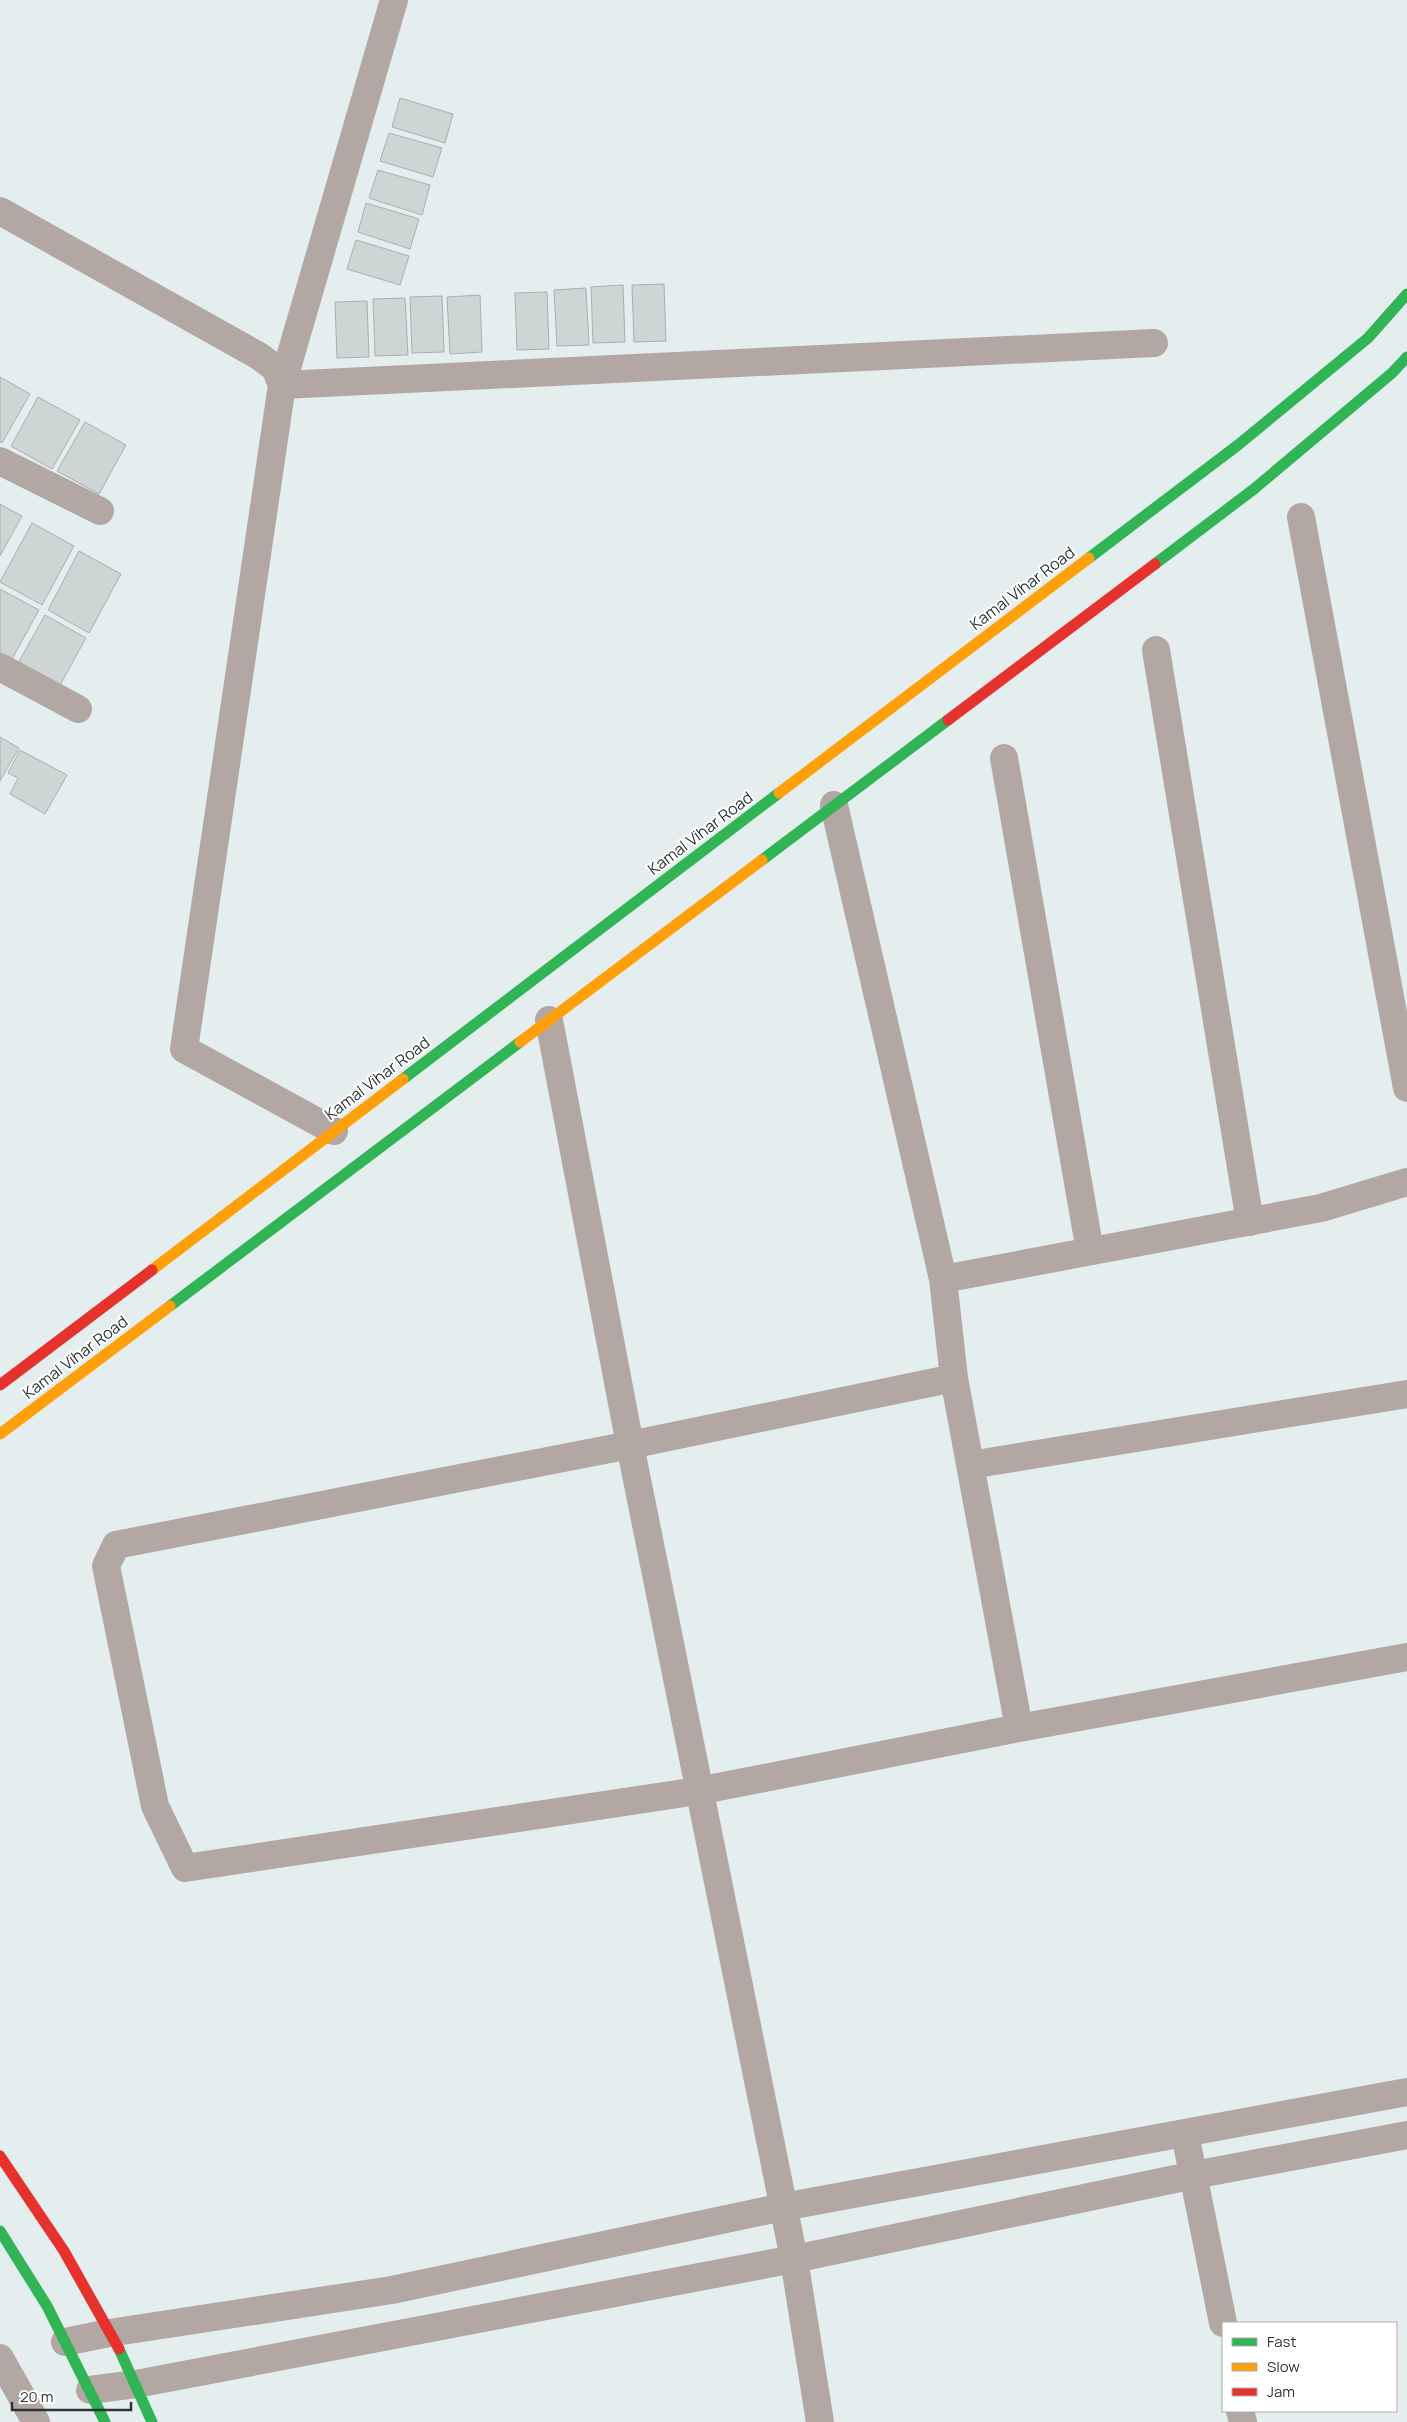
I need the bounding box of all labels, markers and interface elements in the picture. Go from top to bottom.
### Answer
street label: Kamal Vihar Road [965,541,1079,635]
street label: Kamal Vihar Road [643,786,757,880]
street label: Kamal Vihar Road [320,1031,434,1125]
street label: Kamal Vihar Road [18,1310,132,1404]
legend [1222,2322,1397,2412]
text: Fast [1267,2331,1296,2352]
text: Slow [1267,2356,1300,2377]
scale bar [12,2380,131,2412]
text: Jam [1267,2381,1295,2402]
text: 20 m [20,2386,53,2407]

